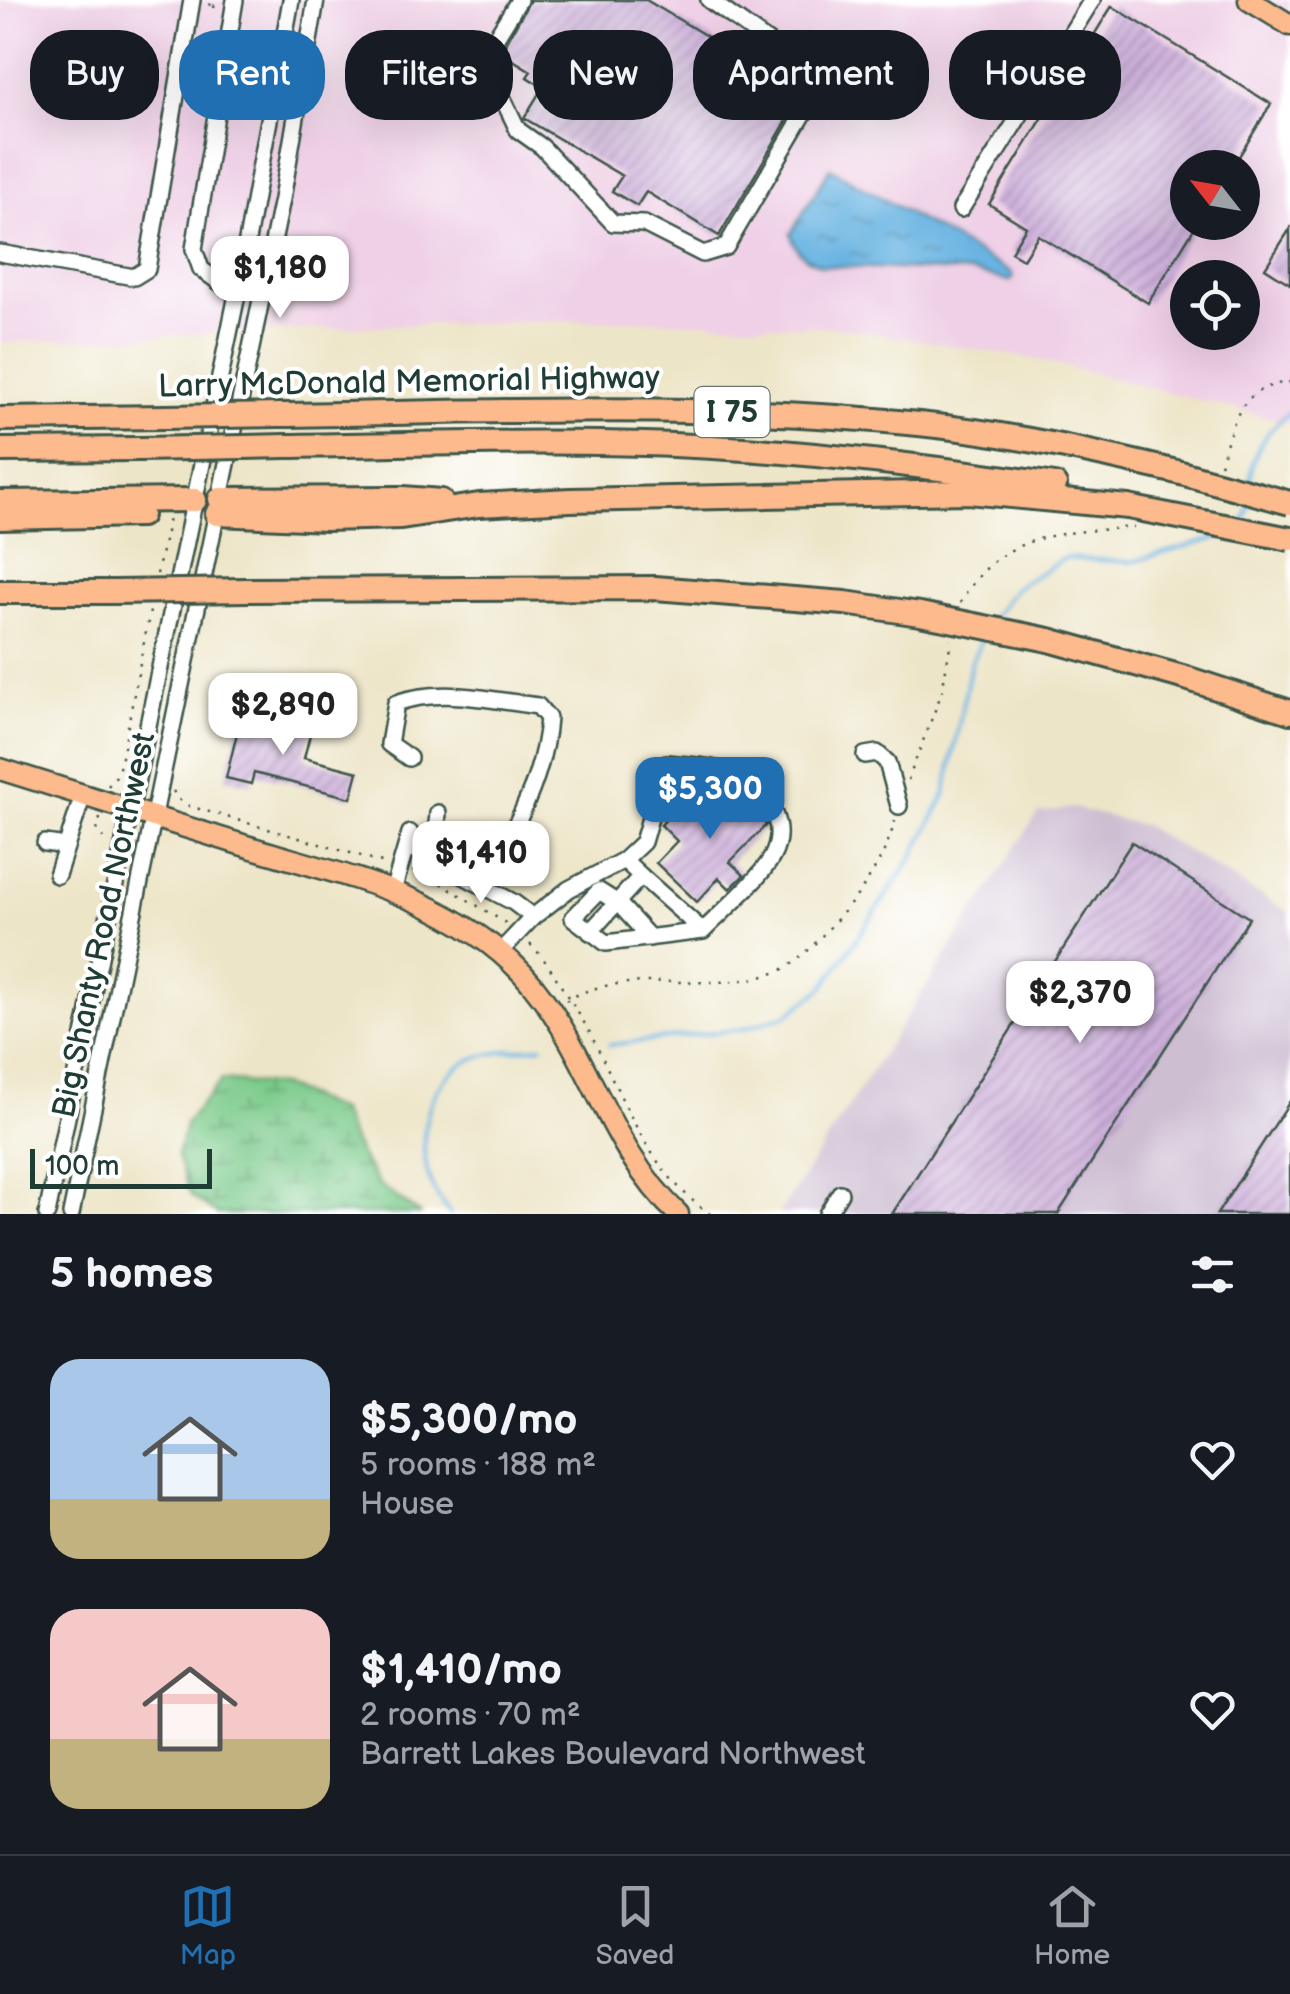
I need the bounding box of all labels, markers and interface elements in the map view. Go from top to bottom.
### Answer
chip: Buy [30,30,159,120]
chip: Rent [179,30,325,120]
chip: Filters [345,30,513,120]
chip: New [533,30,673,120]
chip: Apartment [693,30,929,120]
chip: House [949,30,1121,120]
north arrow [1170,150,1260,240]
map controls [1170,150,1260,350]
pin: $1,180 [199,236,361,321]
text: $1,180 [233,249,327,288]
button: locate [1170,260,1260,350]
street label: Larry McDonald Memorial Highway [158,359,661,406]
road number: I 75 [694,387,770,437]
pin: $2,890 [202,673,364,758]
text: $2,890 [230,686,336,725]
street label: Big Shanty Road Northwest [45,729,164,1122]
pin: $5,300 [629,757,791,842]
text: $5,300 [657,770,763,809]
pin: $1,410 [400,821,562,906]
text: $1,410 [434,834,528,873]
pin: $2,370 [999,961,1161,1046]
text: $2,370 [1028,974,1132,1013]
scale bar [30,1144,212,1188]
text: 100 m [45,1150,119,1183]
icon: filters [1185,1247,1240,1302]
text: 5 homes [50,1249,213,1300]
text: $5,300/mo [360,1395,578,1446]
icon: home [130,1399,250,1519]
icon: heart [1185,1432,1240,1487]
text: 5 rooms · 188 m² [360,1446,596,1485]
text: House [360,1485,454,1524]
text: $1,410/mo [360,1645,562,1696]
icon: home [130,1649,250,1769]
icon: heart [1185,1682,1240,1737]
text: 2 rooms · 70 m² [360,1696,581,1735]
text: Barrett Lakes Boulevard Northwest [360,1735,866,1774]
tab: Map [180,1879,236,1972]
tab: Saved [596,1879,674,1972]
tab: Home [1034,1879,1110,1972]

